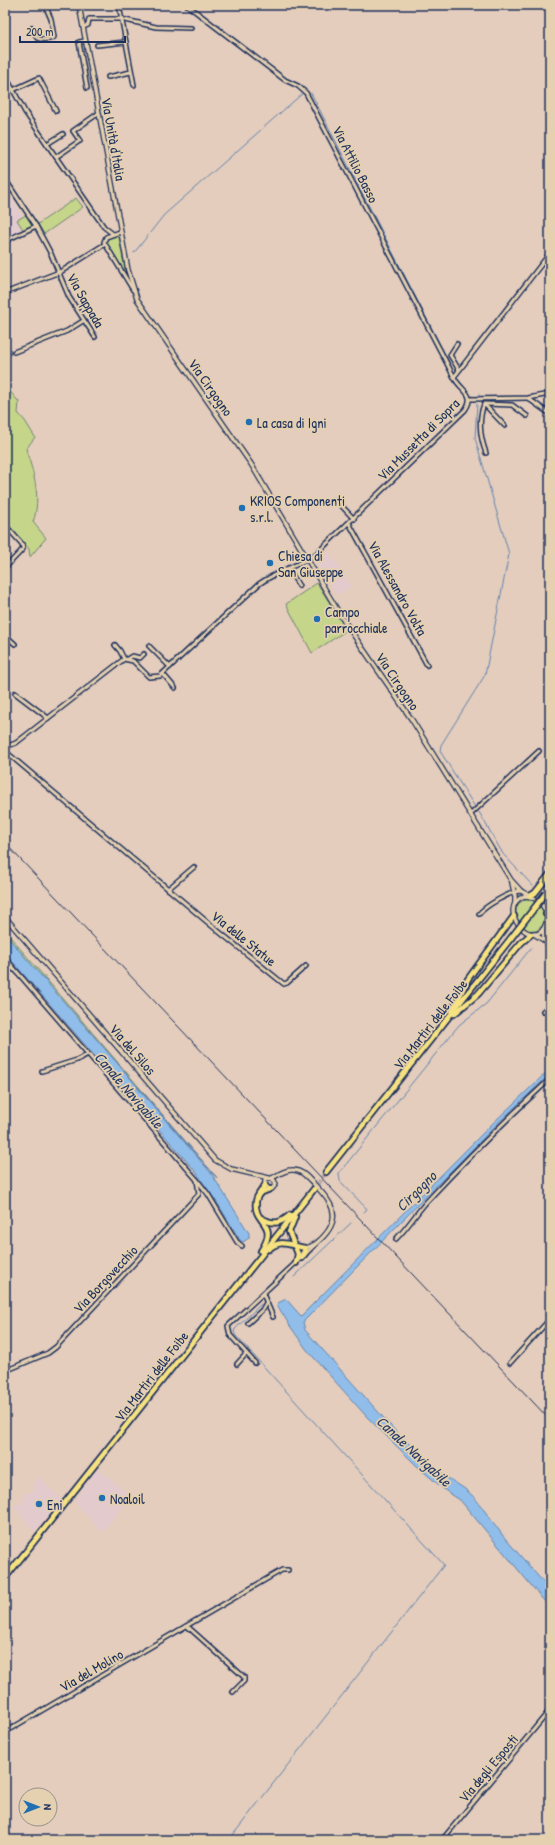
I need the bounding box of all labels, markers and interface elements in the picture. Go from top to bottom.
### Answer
scale bar [20,18,125,44]
text: 200 m [26,23,53,40]
street label: Via Unità d'Italia [97,96,131,183]
street label: Via Attilio Basso [328,122,384,206]
street label: Via Sappada [62,269,109,332]
street label: Via Cirgogno [183,355,238,420]
street label: Via Mussetta di Sopra [373,393,464,485]
place label: La casa di Igni [257,413,327,433]
marker: La casa di Igni [244,417,254,427]
place label: KRIOS Componenti s.r.l. [250,491,345,526]
marker: KRIOS Componenti s.r.l. [237,503,247,513]
street label: Via Alessandro Volta [364,537,432,639]
place label: Chiesa di San Giuseppe [278,546,344,582]
marker: Chiesa di San Giuseppe [265,558,275,568]
place label: Campo parrocchiale [325,602,388,638]
marker: Campo parrocchiale [312,614,322,624]
street label: Via Cirgogno [371,648,425,715]
street label: Via delle Statue [208,906,281,970]
street label: Via Martiri delle Foibe [389,975,472,1073]
street label: Via del Silos [105,1019,161,1079]
water label: Canale Navigabile [90,1047,169,1134]
water label: Cirgogno [391,1165,442,1216]
street label: Via Borgovecchio [69,1241,142,1318]
street label: Via Martiri delle Foibe [110,1327,193,1425]
water label: Canale Navigabile [372,1411,457,1492]
place label: Noaloil [110,1489,145,1508]
marker: Noaloil [97,1493,107,1503]
place label: Eni [47,1495,63,1514]
marker: Eni [34,1499,44,1509]
street label: Via del Molino [56,1644,127,1696]
street label: Via degli Esposti [454,1730,523,1807]
north arrow [18,1787,58,1827]
text: N [41,1804,55,1810]

